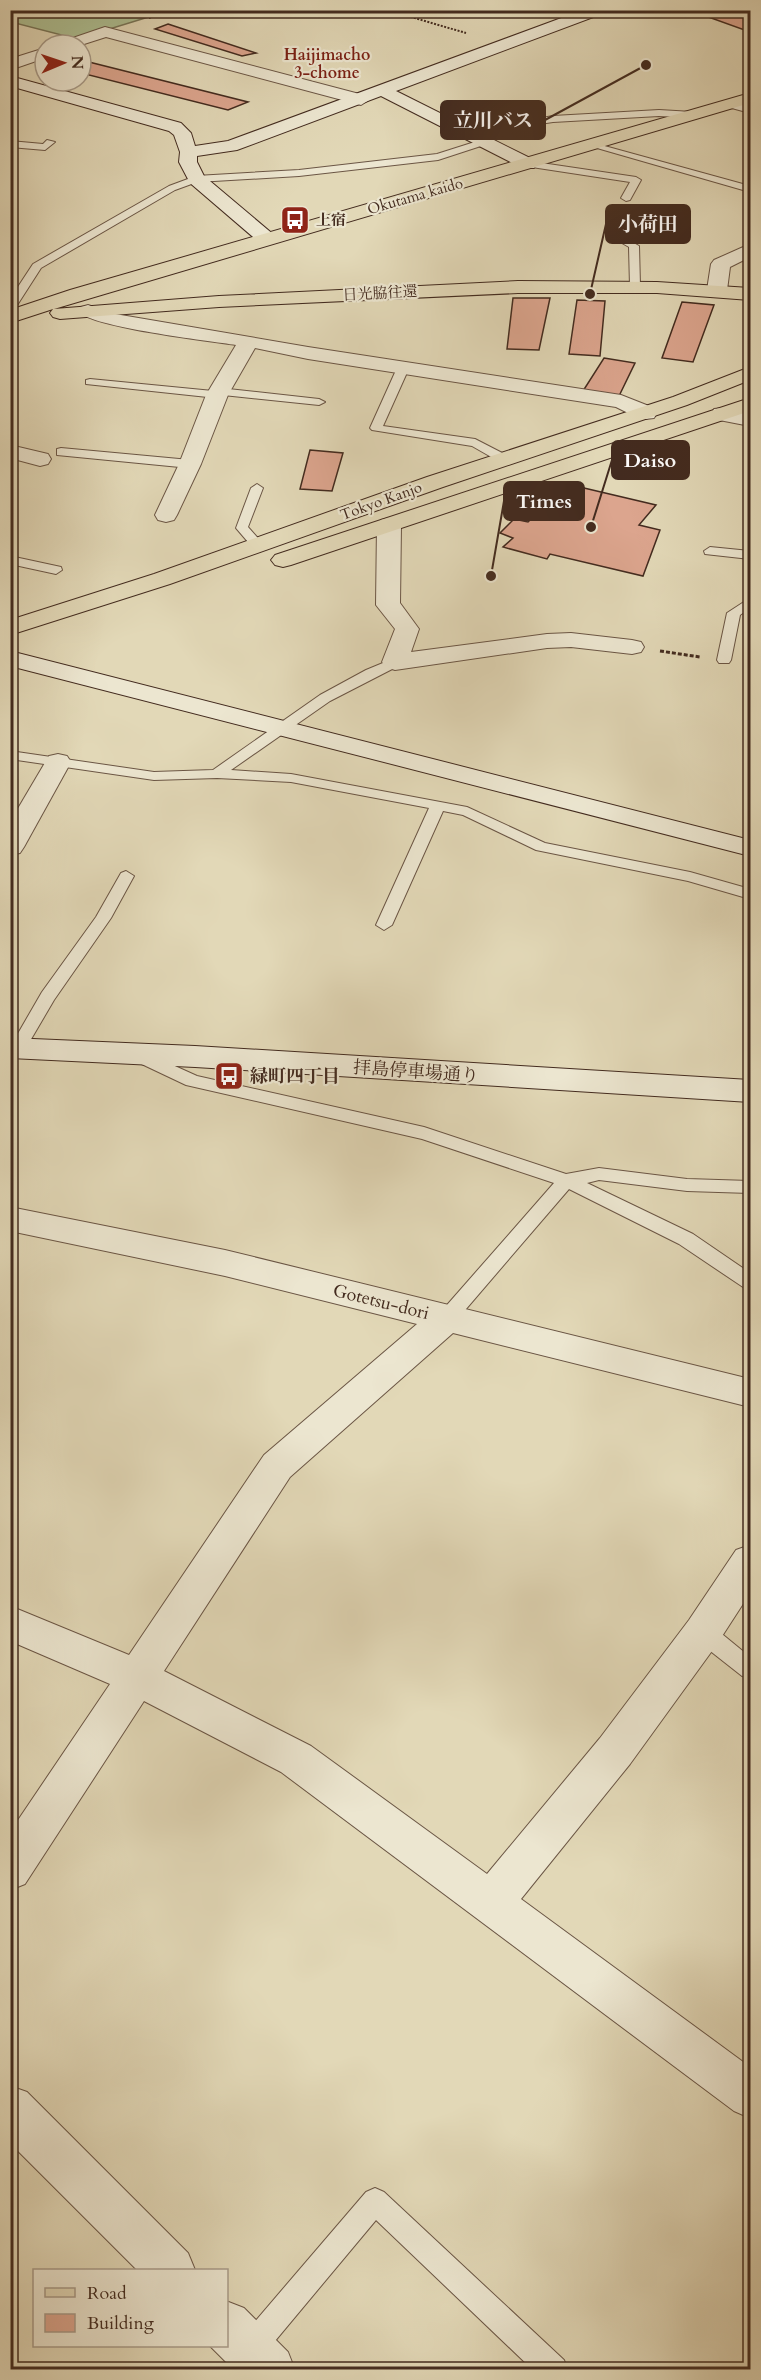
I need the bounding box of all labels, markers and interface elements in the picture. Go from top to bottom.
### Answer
north arrow [33,33,93,93]
district label: Haijimacho 3-chome [284,44,370,84]
text: N [66,55,88,70]
callout: 立川バス [441,101,545,139]
text: 立川バス [453,107,533,134]
street label: Okutama kaido [365,173,465,219]
bus stop icon: 上宿 [279,204,311,236]
callout: 小荷田 [606,205,690,243]
place label: 上宿 [316,210,346,230]
text: 小荷田 [618,211,678,238]
street label: 日光脇往還 [342,281,418,305]
callout: Daiso [612,441,689,479]
text: Daiso [624,447,676,474]
street label: Tokyo Kanjo [337,477,425,525]
callout: Times [504,482,584,520]
text: Times [516,488,572,515]
street label: 拝島停車場通り [352,1055,480,1089]
bus stop icon: 緑町四丁目 [213,1060,245,1092]
place label: 緑町四丁目 [250,1064,340,1089]
street label: Gotetsu-dori [330,1278,432,1326]
legend [33,2269,228,2347]
text: Road [87,2281,127,2306]
text: Building [87,2311,155,2336]

